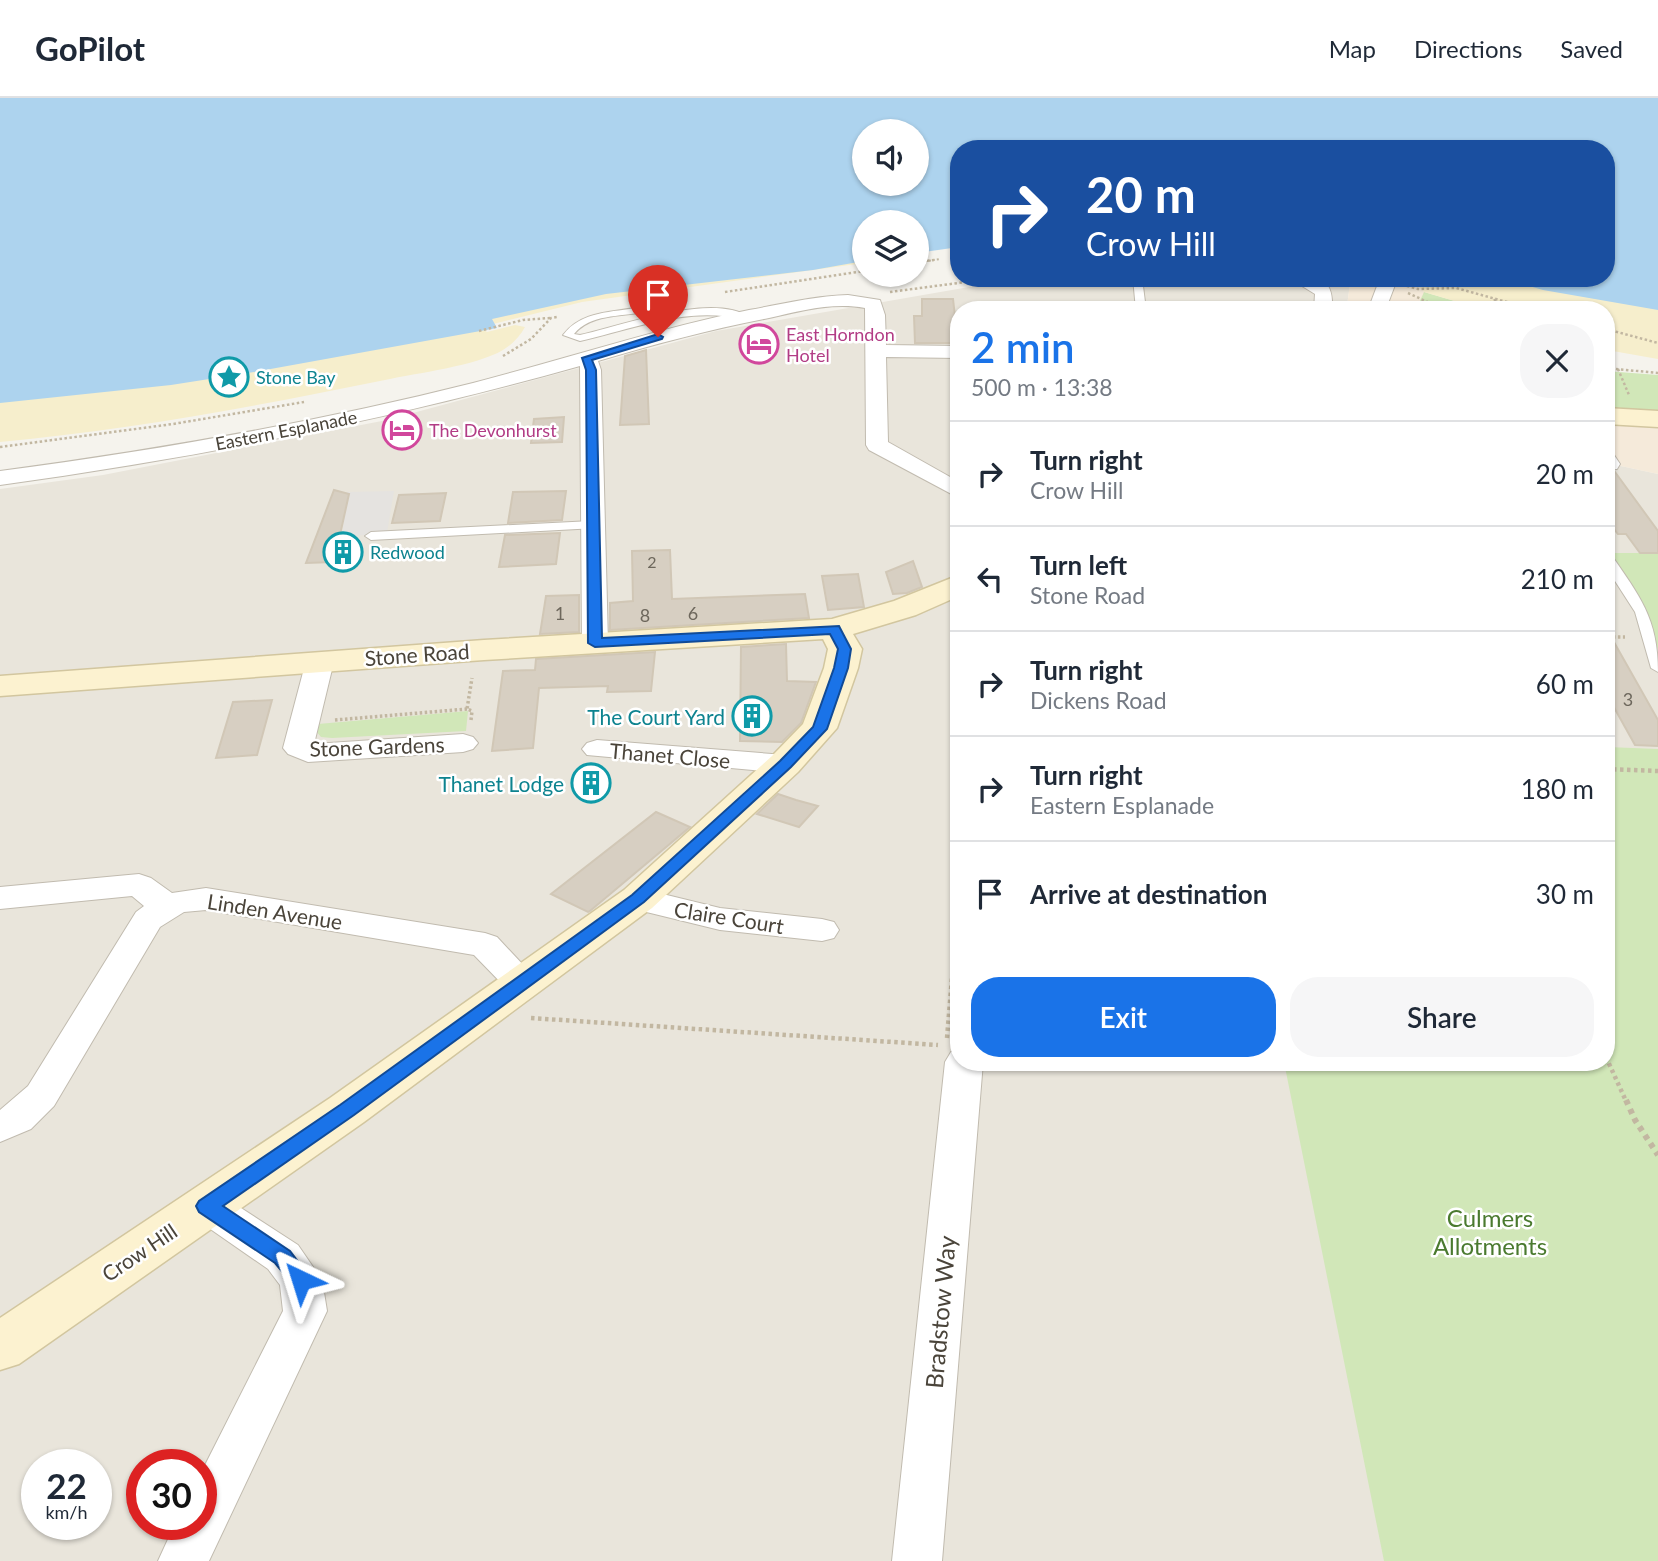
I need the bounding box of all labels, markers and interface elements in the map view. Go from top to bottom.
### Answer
text: GoPilot [35,28,145,68]
text: Map [1329,34,1376,63]
text: Directions [1414,34,1522,63]
text: Saved [1560,34,1623,63]
map controls [852,119,929,287]
button: sound [852,119,929,196]
text: 20 m [1086,165,1196,223]
icon: right [971,168,1062,259]
button: layers [852,210,929,287]
text: Crow Hill [1086,224,1216,263]
pin [628,265,688,337]
icon: arrive [639,276,677,314]
text: 2 min [971,322,1075,372]
hotel icon: East Horndon Hotel [738,323,780,365]
place label: East Horndon Hotel [786,323,895,366]
button: close [1520,324,1594,398]
place icon: Stone Bay [208,356,250,398]
place label: Stone Bay [256,366,336,388]
text: 500 m · 13:38 [971,373,1113,401]
street label: Eastern Esplanade [213,405,359,455]
hotel icon: The Devonhurst [381,409,423,451]
place label: The Devonhurst [429,419,557,441]
text: Turn right [1030,444,1143,476]
icon: right [971,455,1009,493]
text: 20 m [1536,458,1594,490]
text: Crow Hill [1030,476,1123,504]
building icon: Redwood [322,531,364,573]
place label: Redwood [370,541,445,563]
text: Turn left [1030,549,1127,581]
house number: 2 [647,552,657,571]
icon: left [971,560,1009,598]
text: 210 m [1521,563,1594,595]
text: Stone Road [1030,581,1145,609]
house number: 1 [555,602,565,624]
house number: 6 [688,602,698,624]
house number: 8 [640,604,650,626]
street label: Stone Road [364,638,470,670]
text: Turn right [1030,654,1143,686]
icon: right [971,665,1009,703]
text: 60 m [1536,668,1594,700]
text: Dickens Road [1030,686,1167,714]
house number: 3 [1623,688,1633,710]
building icon: The Court Yard [731,695,773,737]
place label: The Court Yard [587,704,725,729]
street label: Stone Gardens [309,731,445,761]
street label: Thanet Close [609,737,731,773]
text: Turn right [1030,759,1143,791]
building icon: Thanet Lodge [570,762,612,804]
icon: right [971,770,1009,808]
place label: Thanet Lodge [438,771,564,796]
text: 180 m [1521,773,1594,805]
text: Eastern Esplanade [1030,791,1214,819]
icon: arrive [971,875,1009,913]
text: Arrive at destination [1030,878,1267,910]
text: 30 m [1536,878,1594,910]
street label: Linden Avenue [206,888,344,934]
street label: Claire Court [672,896,786,938]
button: Exit [971,977,1276,1057]
button: Share [1290,977,1594,1057]
park label: Culmers Allotments [1433,1203,1547,1260]
street label: Crow Hill [97,1218,181,1286]
street label: Bradstow Way [919,1234,961,1390]
position arrow [264,1243,338,1317]
speed limit sign: 30 [126,1449,217,1540]
text: 22 [46,1464,87,1506]
text: km/h [45,1501,88,1523]

